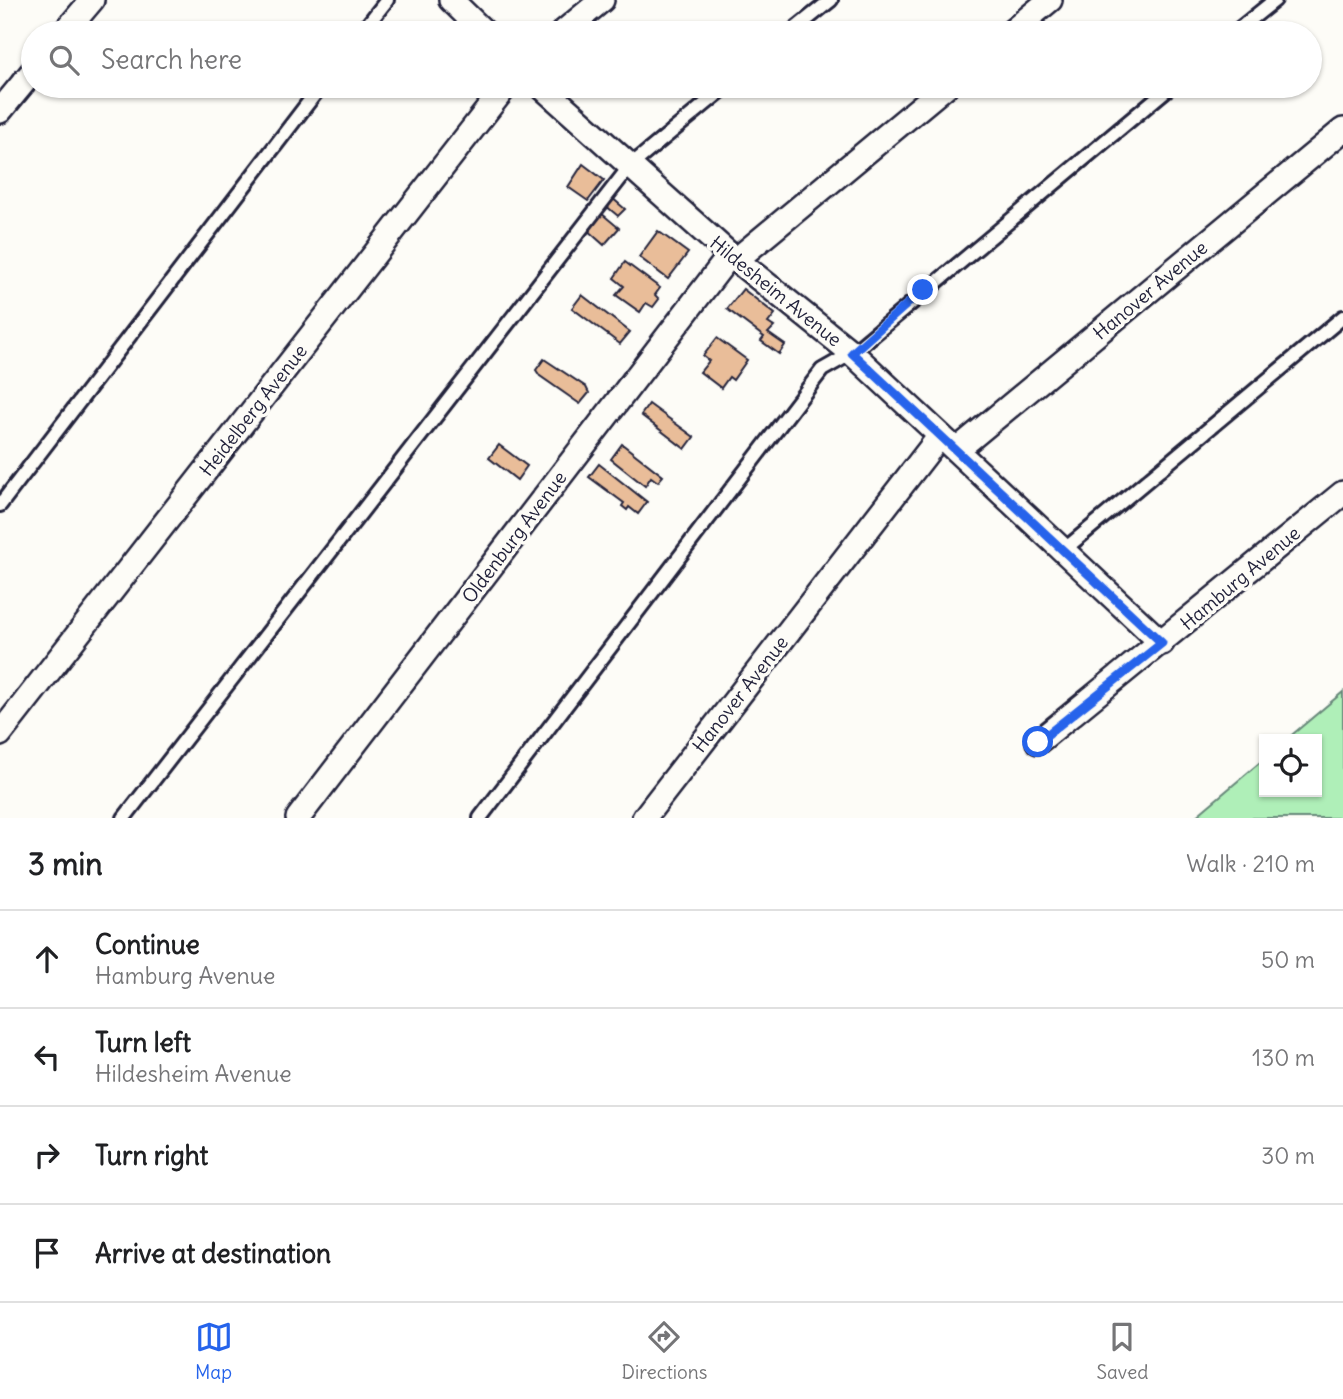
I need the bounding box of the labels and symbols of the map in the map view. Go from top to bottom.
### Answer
street label: Hildesheim Avenue [705,231,847,351]
street label: Hanover Avenue [1088,235,1212,345]
route end [907,274,938,305]
street label: Heidelberg Avenue [194,339,312,481]
street label: Oldenburg Avenue [457,466,571,608]
street label: Hamburg Avenue [1175,521,1305,635]
street label: Hanover Avenue [687,631,793,757]
route start [1022,726,1053,757]

